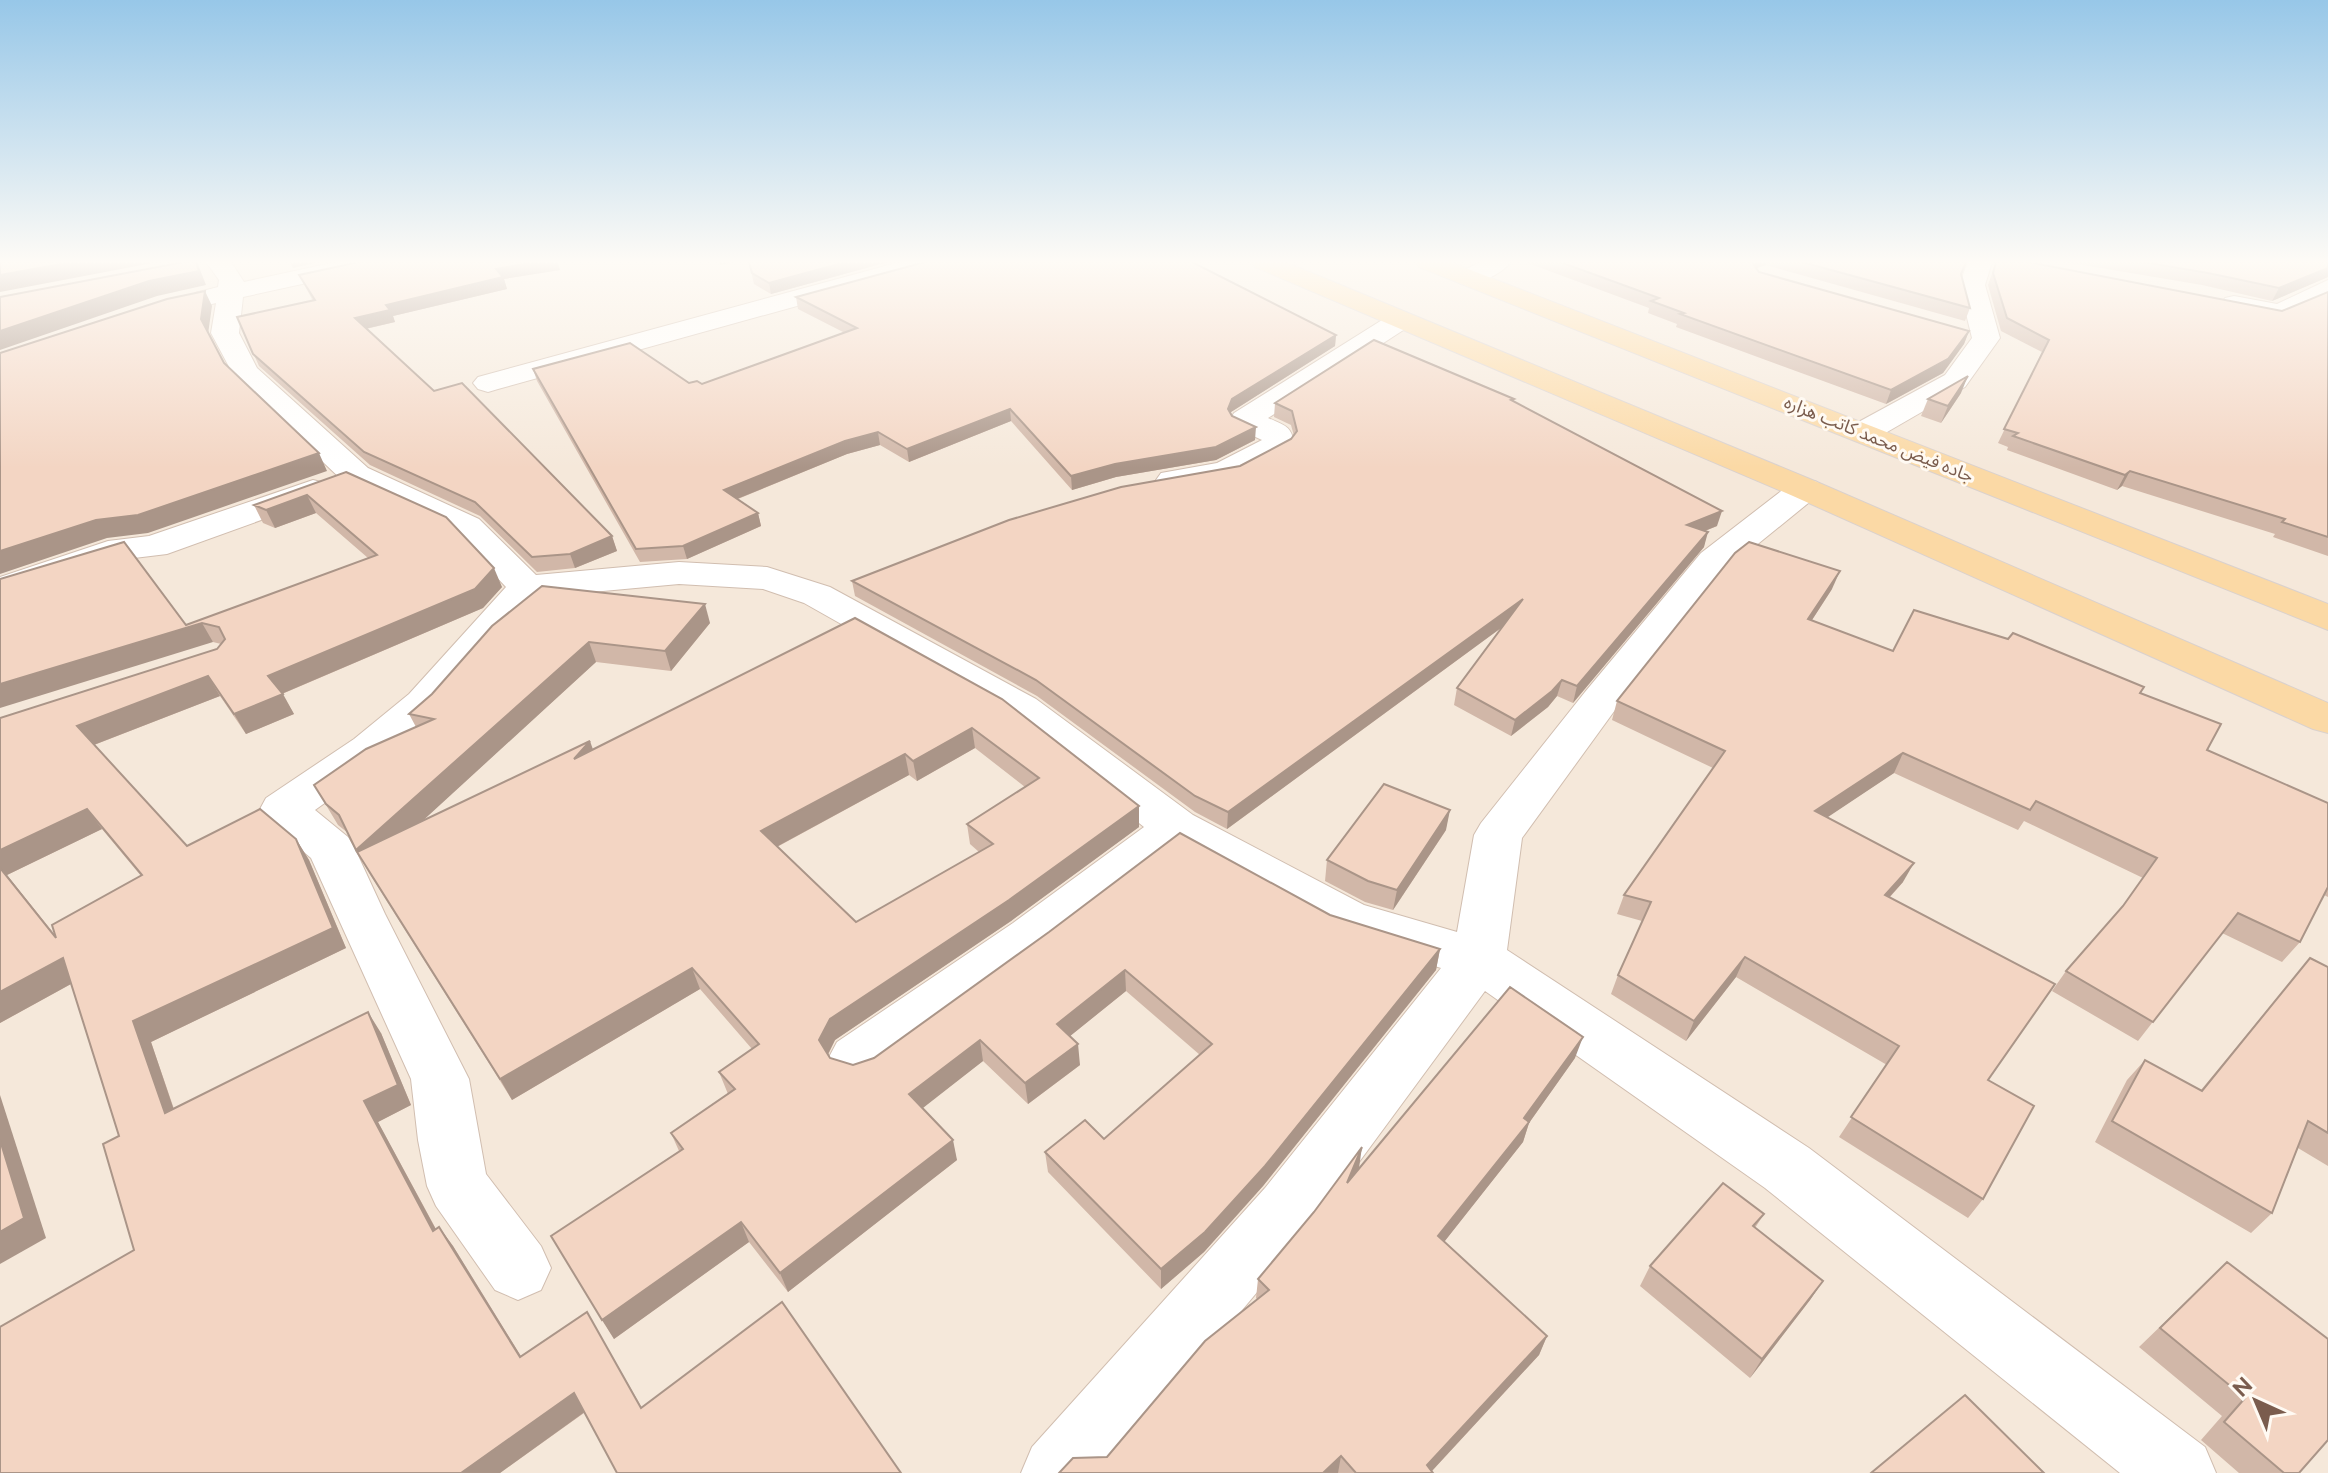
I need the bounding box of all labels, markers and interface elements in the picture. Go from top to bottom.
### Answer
street label: جاده فیض محمد کاتب هزاره [1781,391,1977,487]
north arrow [2216,1361,2296,1441]
text: N [2227,1371,2257,1402]

